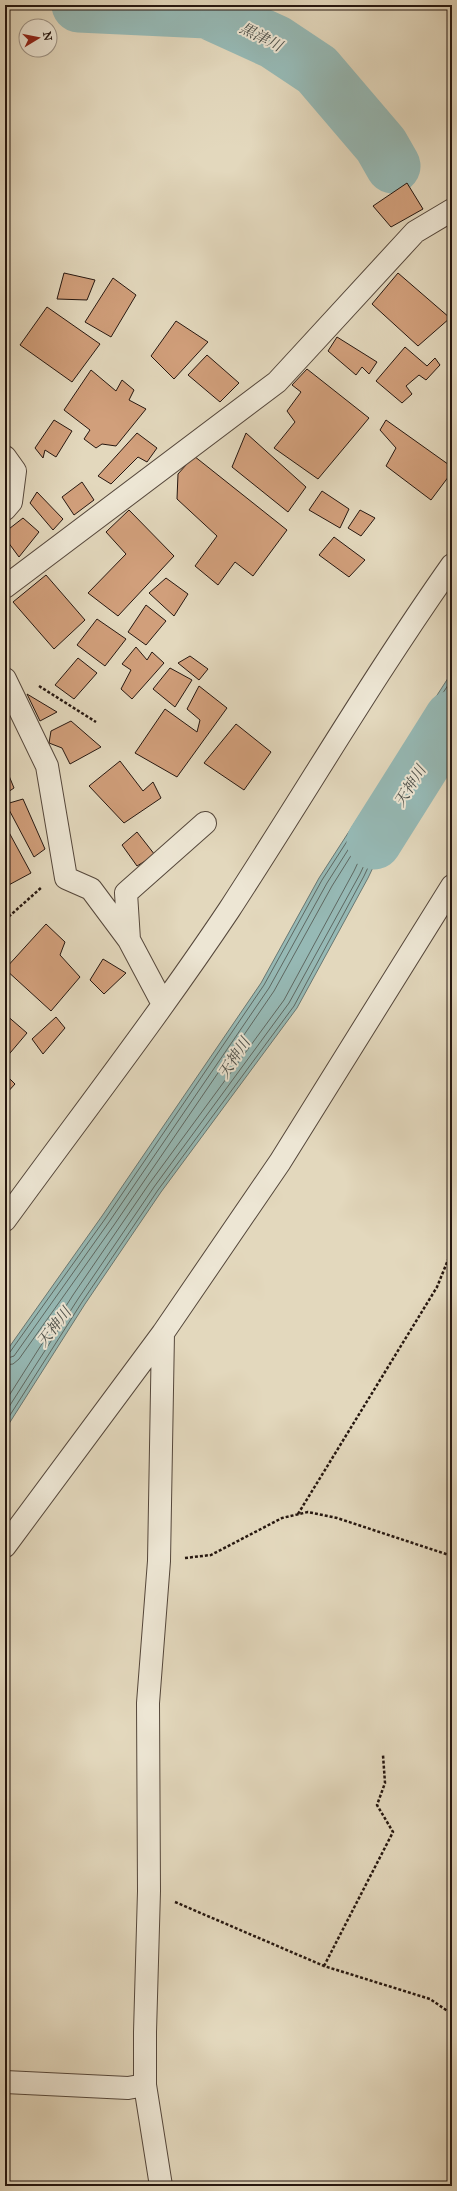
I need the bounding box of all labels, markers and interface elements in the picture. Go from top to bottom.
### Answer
north arrow [18,18,58,58]
water label: 黒津川 [237,19,287,56]
text: N [40,31,55,43]
water label: 天神川 [390,760,431,810]
water label: 天神川 [214,1033,255,1082]
water label: 天神川 [33,1302,76,1350]

